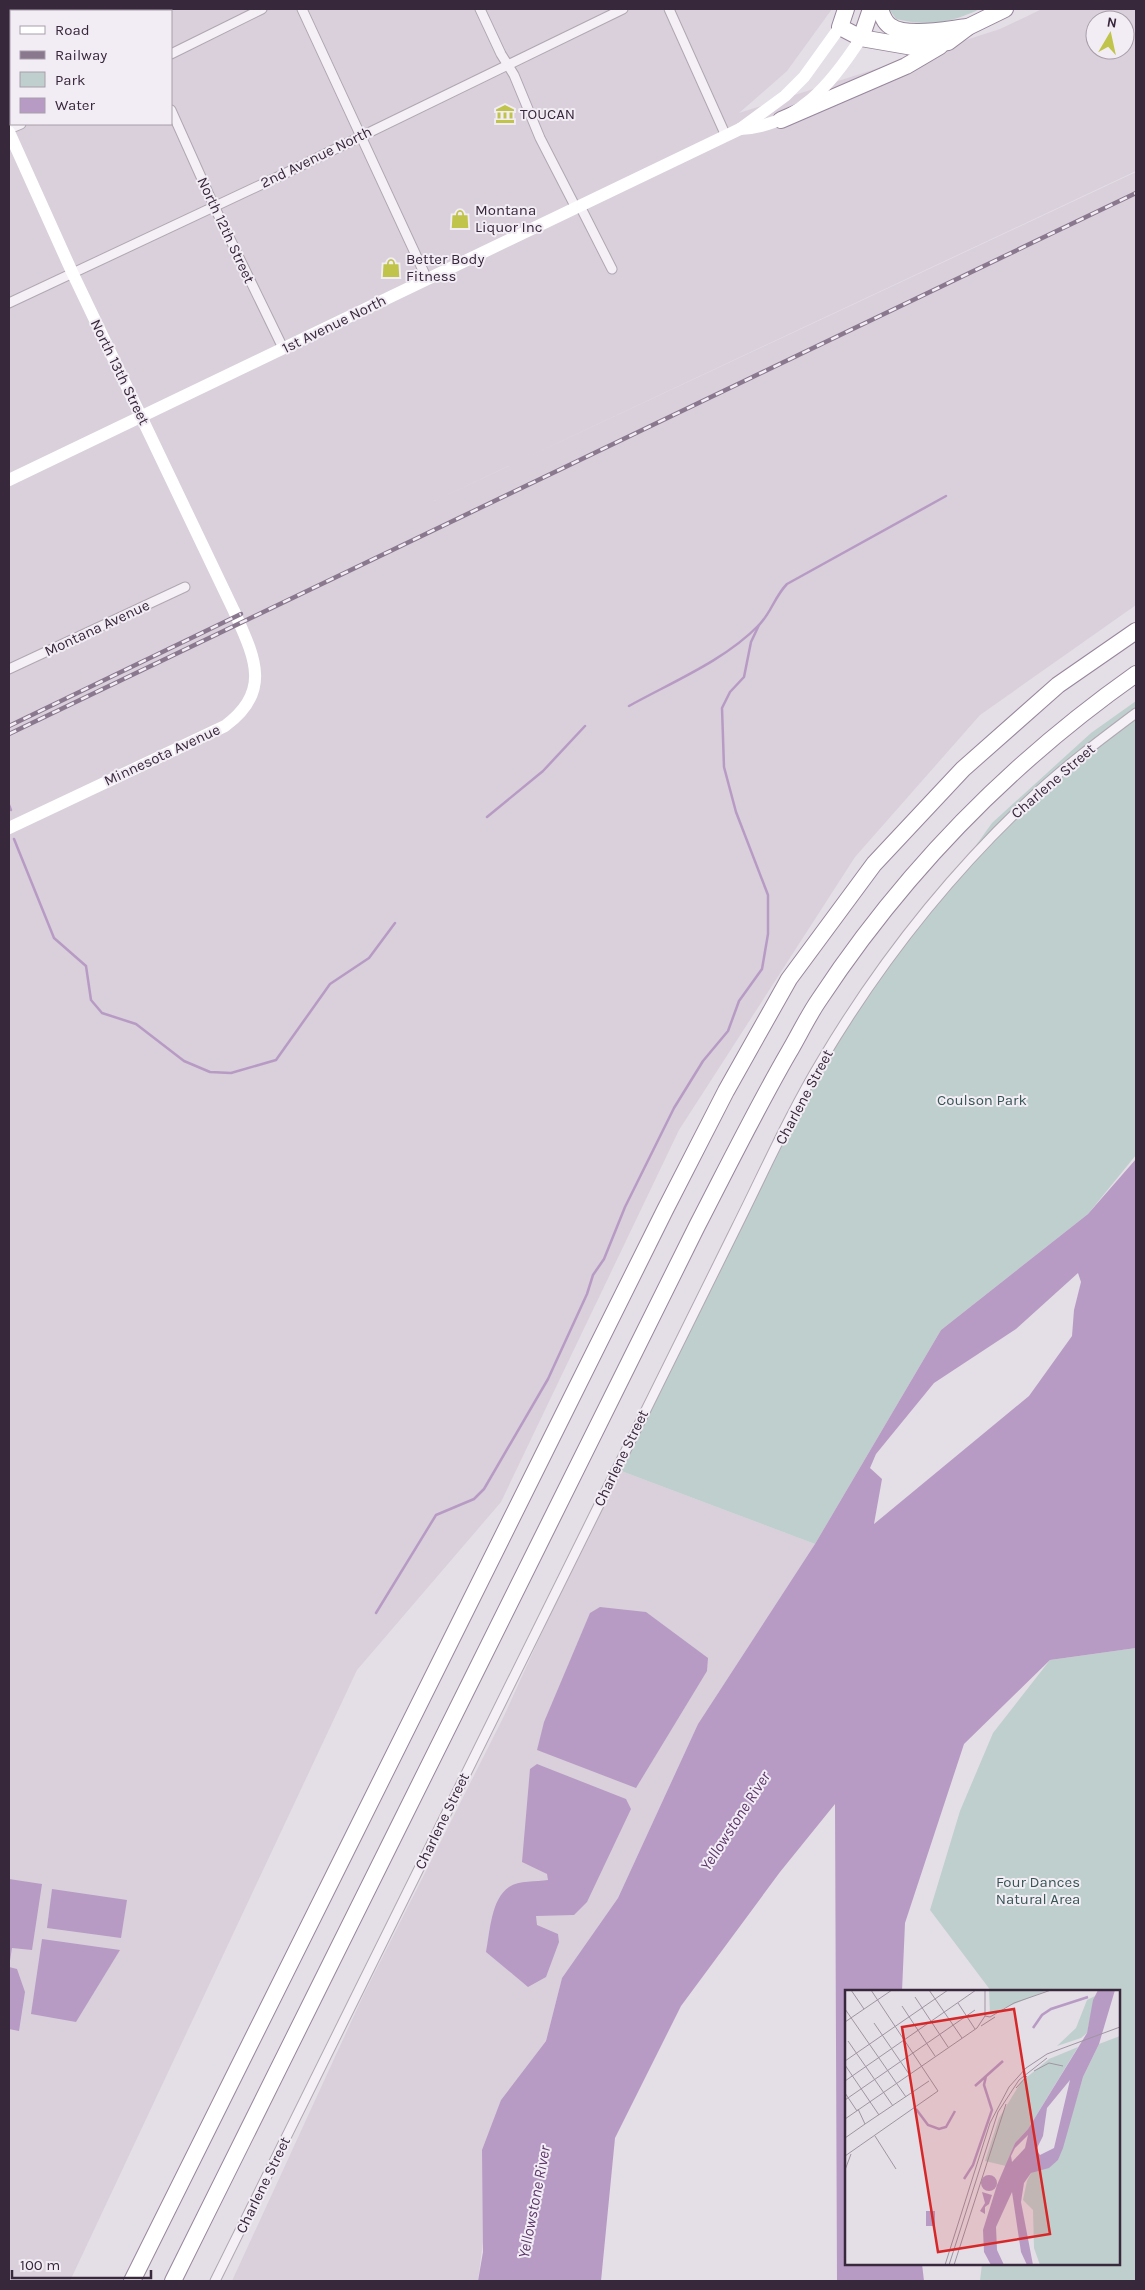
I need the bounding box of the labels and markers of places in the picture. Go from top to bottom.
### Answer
museum icon: TOUCAN [494,103,516,125]
place label: TOUCAN [520,105,575,123]
place label: Montana Liquor Inc [475,201,543,236]
shop icon: Montana Liquor Inc [449,208,471,230]
place label: Better Body Fitness [406,250,484,285]
shop icon: Better Body Fitness [380,257,402,279]

